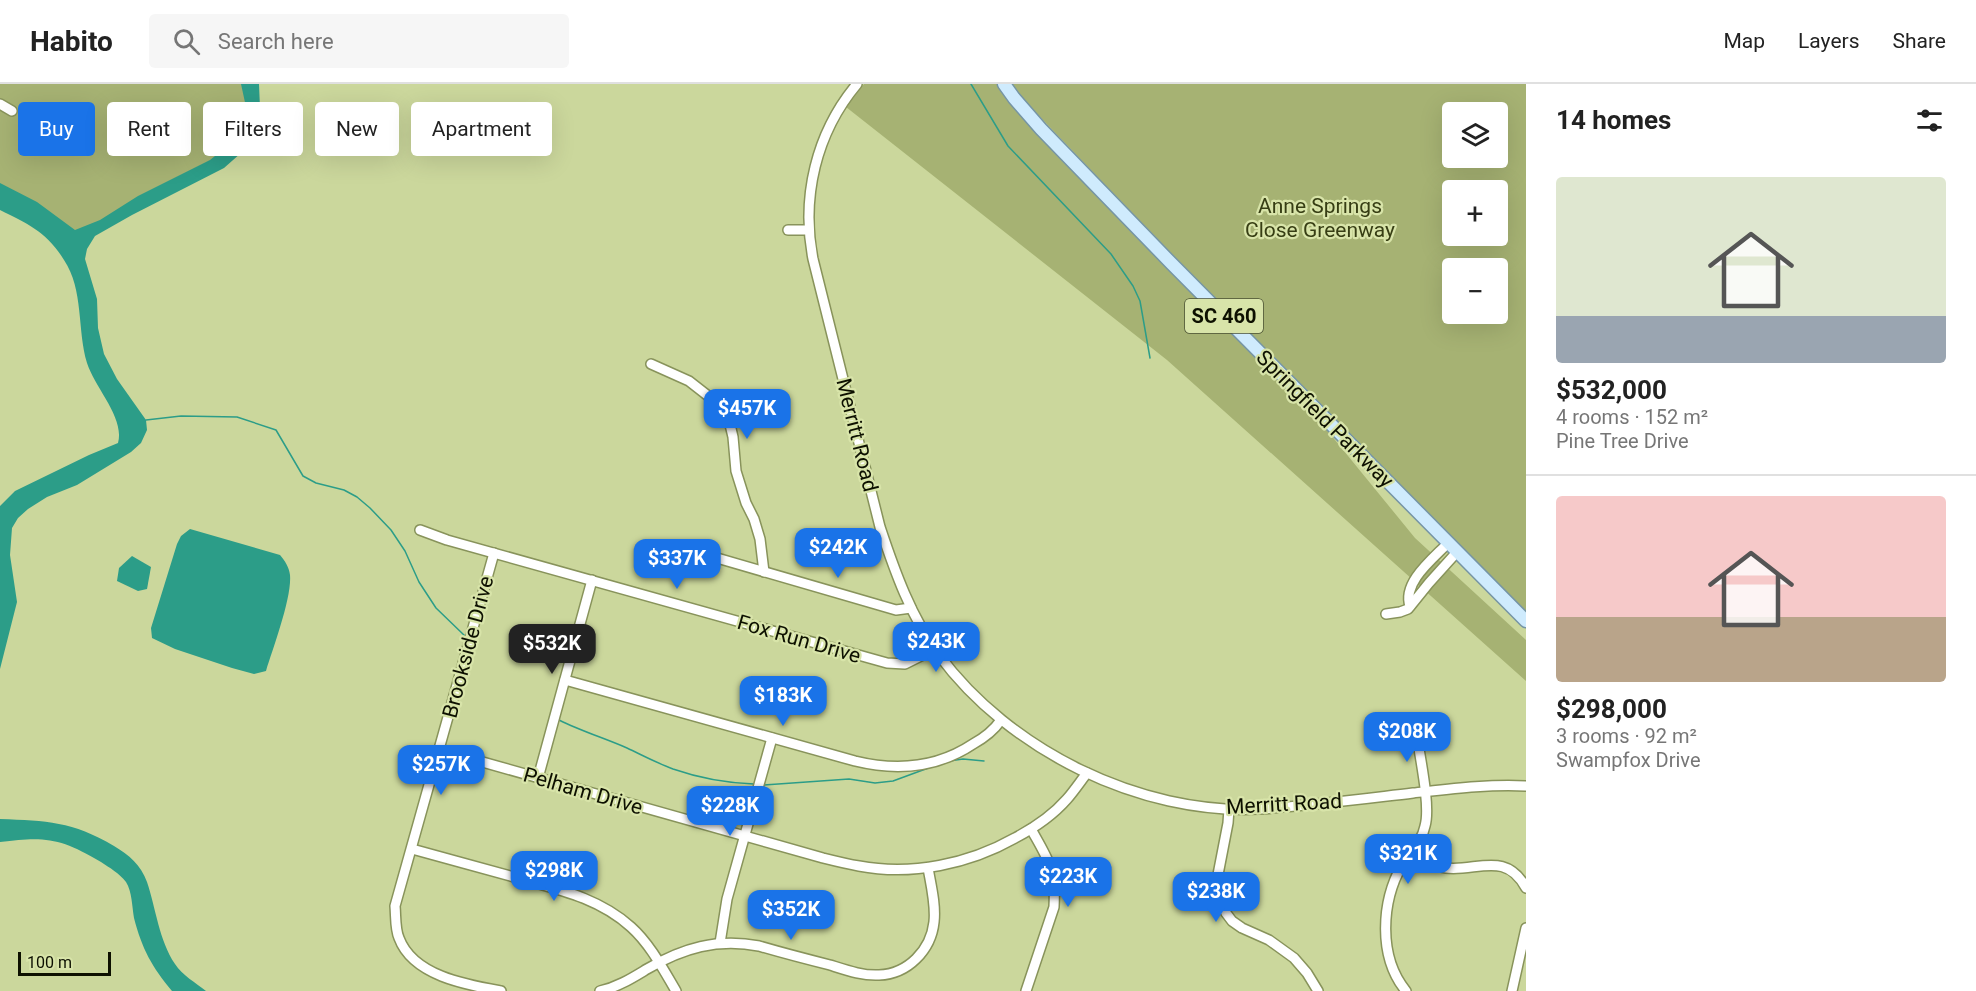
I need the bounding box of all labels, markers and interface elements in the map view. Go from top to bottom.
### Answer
search box [149,14,569,68]
text: Habito [30,25,113,58]
icon: search [170,25,203,58]
text: Search here [218,29,334,54]
text: Map [1723,29,1765,53]
text: Layers [1798,29,1859,53]
text: Share [1892,29,1946,53]
chip: Buy [18,102,95,156]
chip: Rent [107,102,191,156]
chip: Filters [203,102,303,156]
chip: New [315,102,399,156]
chip: Apartment [411,102,552,156]
map controls [1442,102,1508,324]
button: layers [1442,102,1508,168]
icon: filters [1913,104,1946,137]
text: 14 homes [1556,105,1671,135]
button: + [1442,180,1508,246]
park label: Anne Springs Close Greenway [1245,194,1395,242]
icon: home [1697,216,1805,324]
button: − [1442,258,1508,324]
road number: SC 460 [1185,299,1263,333]
street label: Springfield Parkway [1251,345,1399,493]
text: $532,000 [1556,375,1667,405]
street label: Merritt Road [831,376,883,494]
pin: $457K [705,389,789,440]
text: $457K [718,396,776,420]
text: 4 rooms · 152 m² [1556,405,1708,429]
text: Pine Tree Drive [1556,429,1689,453]
pin: $242K [796,528,880,579]
text: $242K [809,535,867,559]
icon: home [1697,535,1805,643]
pin: $337K [635,539,719,590]
text: $337K [648,546,706,570]
street label: Brookside Drive [438,573,498,721]
street label: Fox Run Drive [735,610,863,668]
pin: $243K [894,622,978,673]
pin: $532K [510,624,594,675]
text: $243K [907,629,965,653]
text: $532K [523,631,581,655]
pin: $183K [741,676,825,727]
text: $183K [754,683,812,707]
text: $298,000 [1556,694,1667,724]
pin: $208K [1365,712,1449,763]
text: $208K [1378,719,1436,743]
text: 3 rooms · 92 m² [1556,724,1697,748]
pin: $257K [399,745,483,796]
text: Swampfox Drive [1556,748,1701,772]
text: $257K [412,752,470,776]
street label: Pelham Drive [520,762,646,820]
pin: $228K [688,786,772,837]
street label: Merritt Road [1225,789,1343,819]
text: $228K [701,793,759,817]
pin: $321K [1366,834,1450,885]
text: $321K [1379,841,1437,865]
pin: $298K [512,851,596,902]
pin: $223K [1026,857,1110,908]
text: $298K [525,858,583,882]
text: $223K [1039,864,1097,888]
pin: $238K [1174,872,1258,923]
text: $238K [1187,879,1245,903]
pin: $352K [749,890,833,941]
text: $352K [762,897,820,921]
scale bar [18,949,111,976]
text: 100 m [27,953,72,972]

